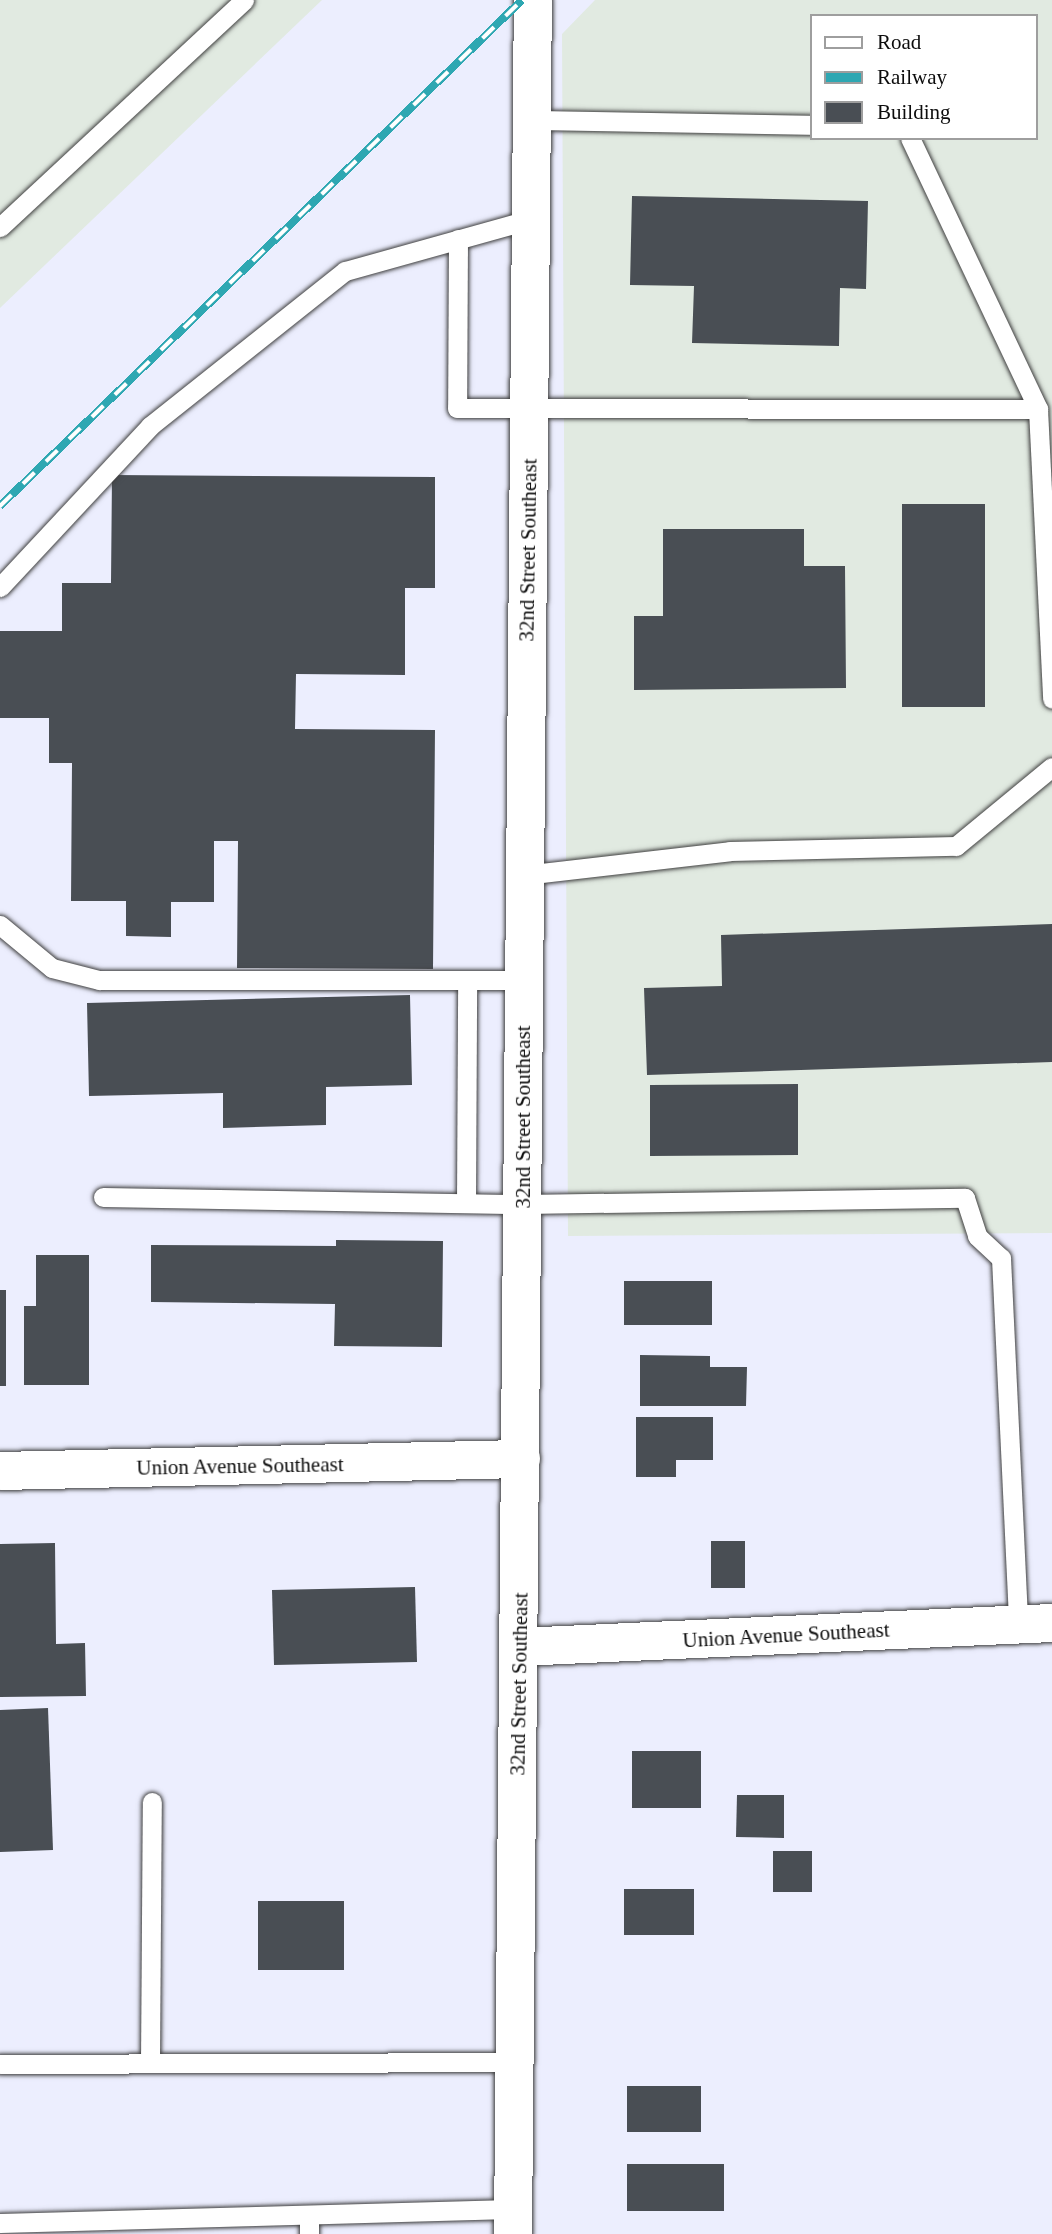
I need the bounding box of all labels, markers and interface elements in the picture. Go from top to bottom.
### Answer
legend [810,14,1038,140]
text: Road [877,30,921,54]
text: Railway [877,65,947,89]
text: Building [877,100,951,124]
street label: 32nd Street Southeast [514,458,542,642]
street label: 32nd Street Southeast [510,1025,536,1209]
street label: Union Avenue Southeast [136,1452,344,1480]
street label: 32nd Street Southeast [505,1592,533,1776]
street label: Union Avenue Southeast [681,1617,891,1653]

